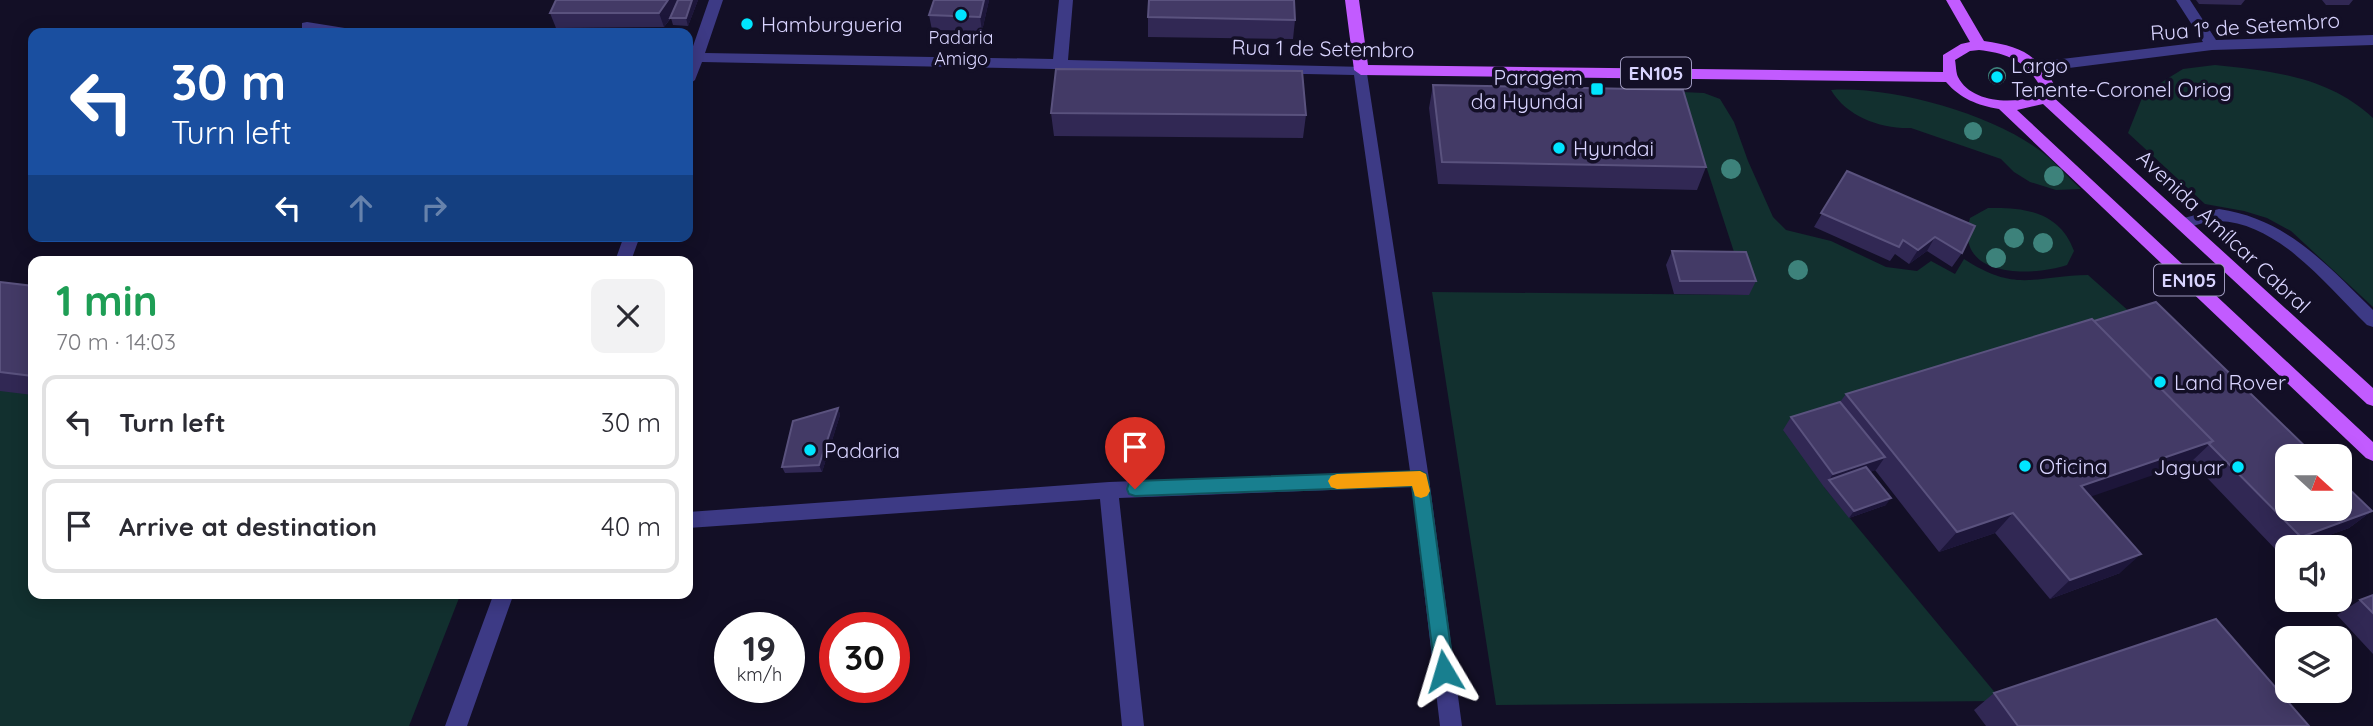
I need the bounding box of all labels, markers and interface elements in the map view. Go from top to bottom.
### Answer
street label: Rua 1º de Setembro [2149,6,2341,46]
marker: Padaria Amigo [953,7,969,23]
place label: Hamburgueria [761,11,903,37]
marker: Hamburgueria [739,16,755,32]
place label: Padaria Amigo [928,26,994,70]
street label: Rua 1 de Setembro [1231,33,1415,63]
text: 30 m [171,51,286,112]
place label: Largo Tenente-Coronel Oriog [2011,52,2232,102]
icon: left [56,56,147,147]
road number: EN105 [1621,58,1691,88]
place label: Paragem da Hyundai [1471,64,1583,114]
marker: Largo Tenente-Coronel Oriog [1989,69,2005,85]
marker: Paragem da Hyundai [1589,81,1605,97]
text: Turn left [171,112,292,152]
place label: Hyundai [1573,135,1654,161]
marker: Hyundai [1551,140,1567,156]
street label: Avenida Amílcar Cabral [2132,144,2316,318]
icon: left [269,189,307,227]
icon: ahead [342,189,380,227]
icon: right [415,189,453,227]
road number: EN105 [2154,264,2224,296]
text: 1 min [56,274,158,327]
button: close [591,279,665,353]
text: 70 m · 14:03 [56,327,176,356]
place label: Land Rover [2174,369,2286,395]
marker: Land Rover [2152,374,2168,390]
icon: left [60,403,98,441]
text: Turn left [119,406,226,439]
text: 30 m [601,406,661,439]
pin [1105,417,1165,489]
icon: arrive [1116,428,1154,466]
place label: Padaria [824,437,900,463]
marker: Padaria [802,442,818,458]
north arrow [2275,444,2352,522]
map controls [2275,444,2352,703]
place label: Oficina [2039,453,2107,479]
place label: Jaguar [2154,454,2224,480]
marker: Oficina [2017,458,2033,474]
marker: Jaguar [2230,459,2246,475]
icon: arrive [60,507,98,545]
text: Arrive at destination [119,510,377,543]
text: 40 m [601,510,661,543]
button: sound [2275,535,2352,612]
speed limit sign: 30 [819,612,910,703]
text: 19 [743,626,776,670]
button: layers [2275,626,2352,703]
position arrow [1407,634,1481,708]
text: km/h [737,663,782,686]

